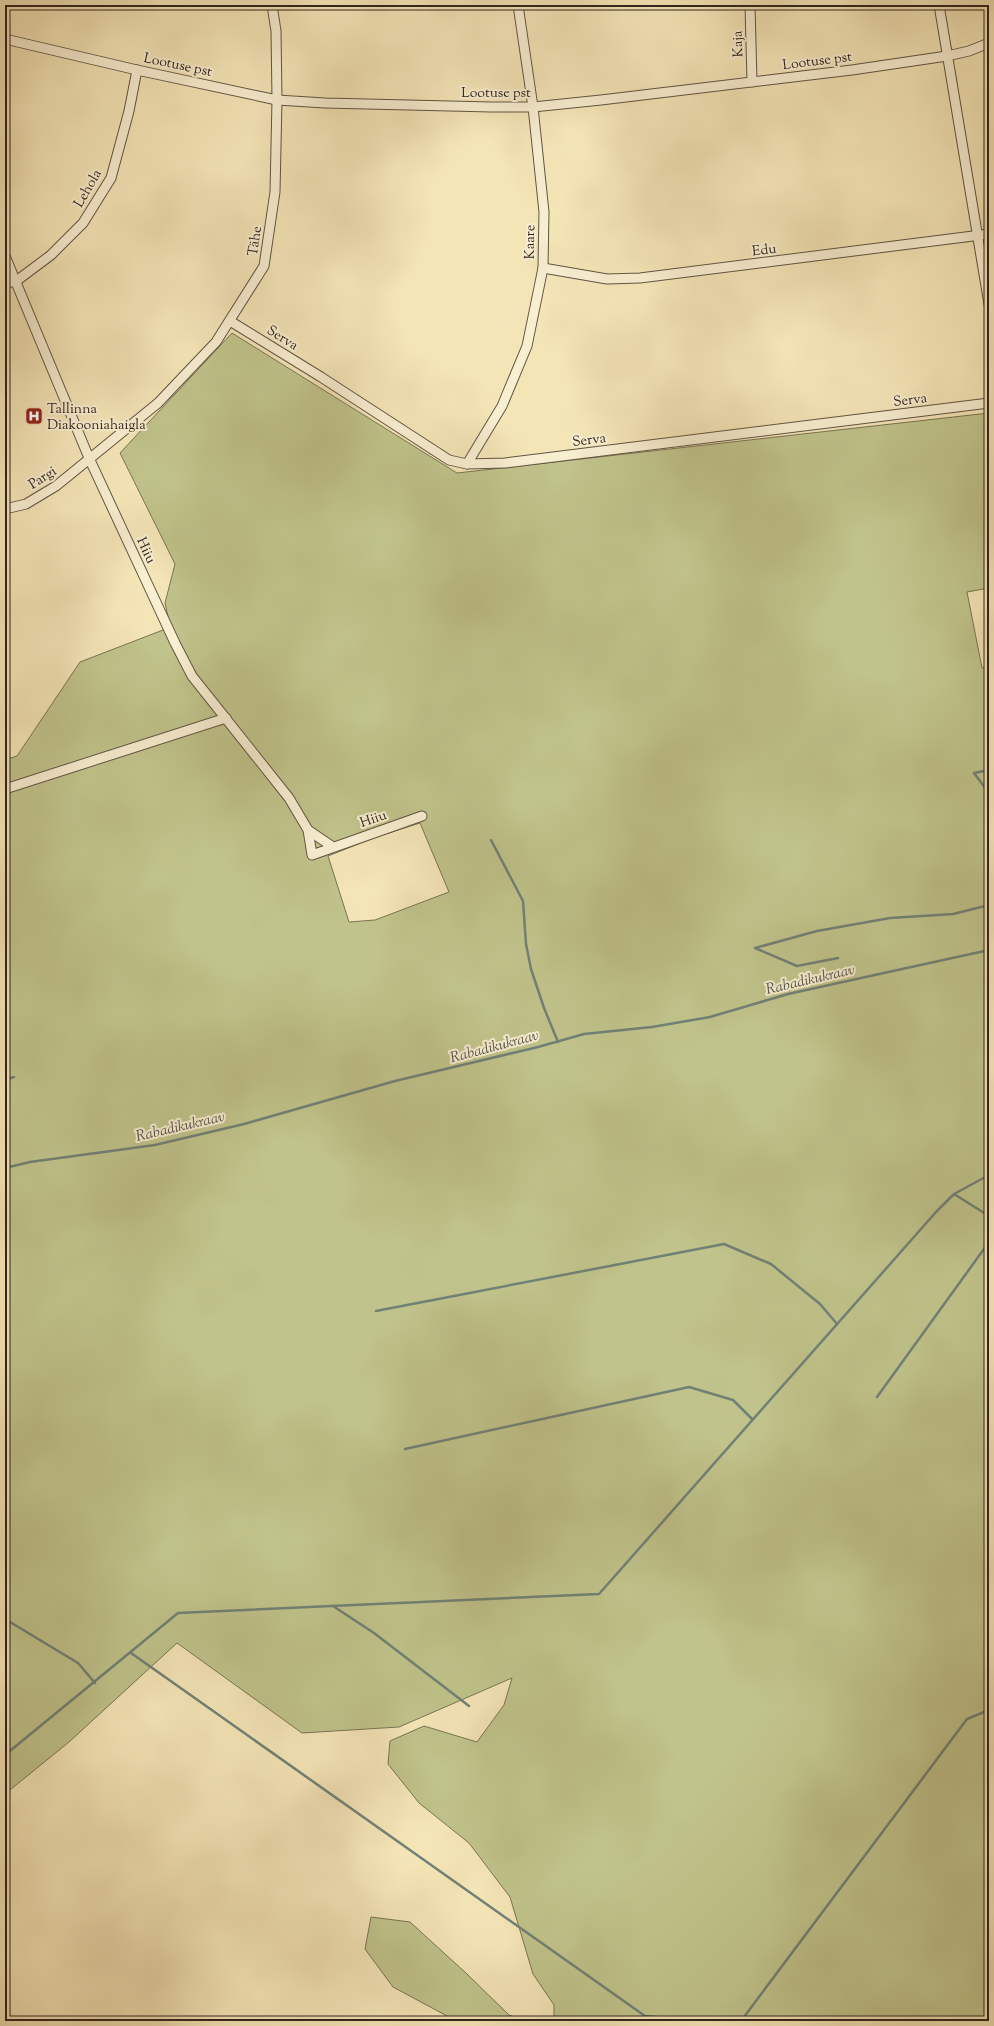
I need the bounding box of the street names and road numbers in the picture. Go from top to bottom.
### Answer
street label: Kaja [729,30,749,58]
street label: Lootuse pst [781,48,853,76]
street label: Lootuse pst [141,49,214,83]
street label: Lootuse pst [461,84,531,104]
street label: Lehola [70,166,108,212]
street label: Tähe [244,225,268,258]
street label: Kaare [521,225,541,260]
street label: Edu [751,240,778,262]
street label: Serva [262,321,302,356]
street label: Serva [892,389,929,413]
street label: Serva [571,429,608,453]
street label: Pargi [25,462,61,495]
street label: Hiiu [130,534,160,567]
street label: Hiiu [358,806,390,834]

